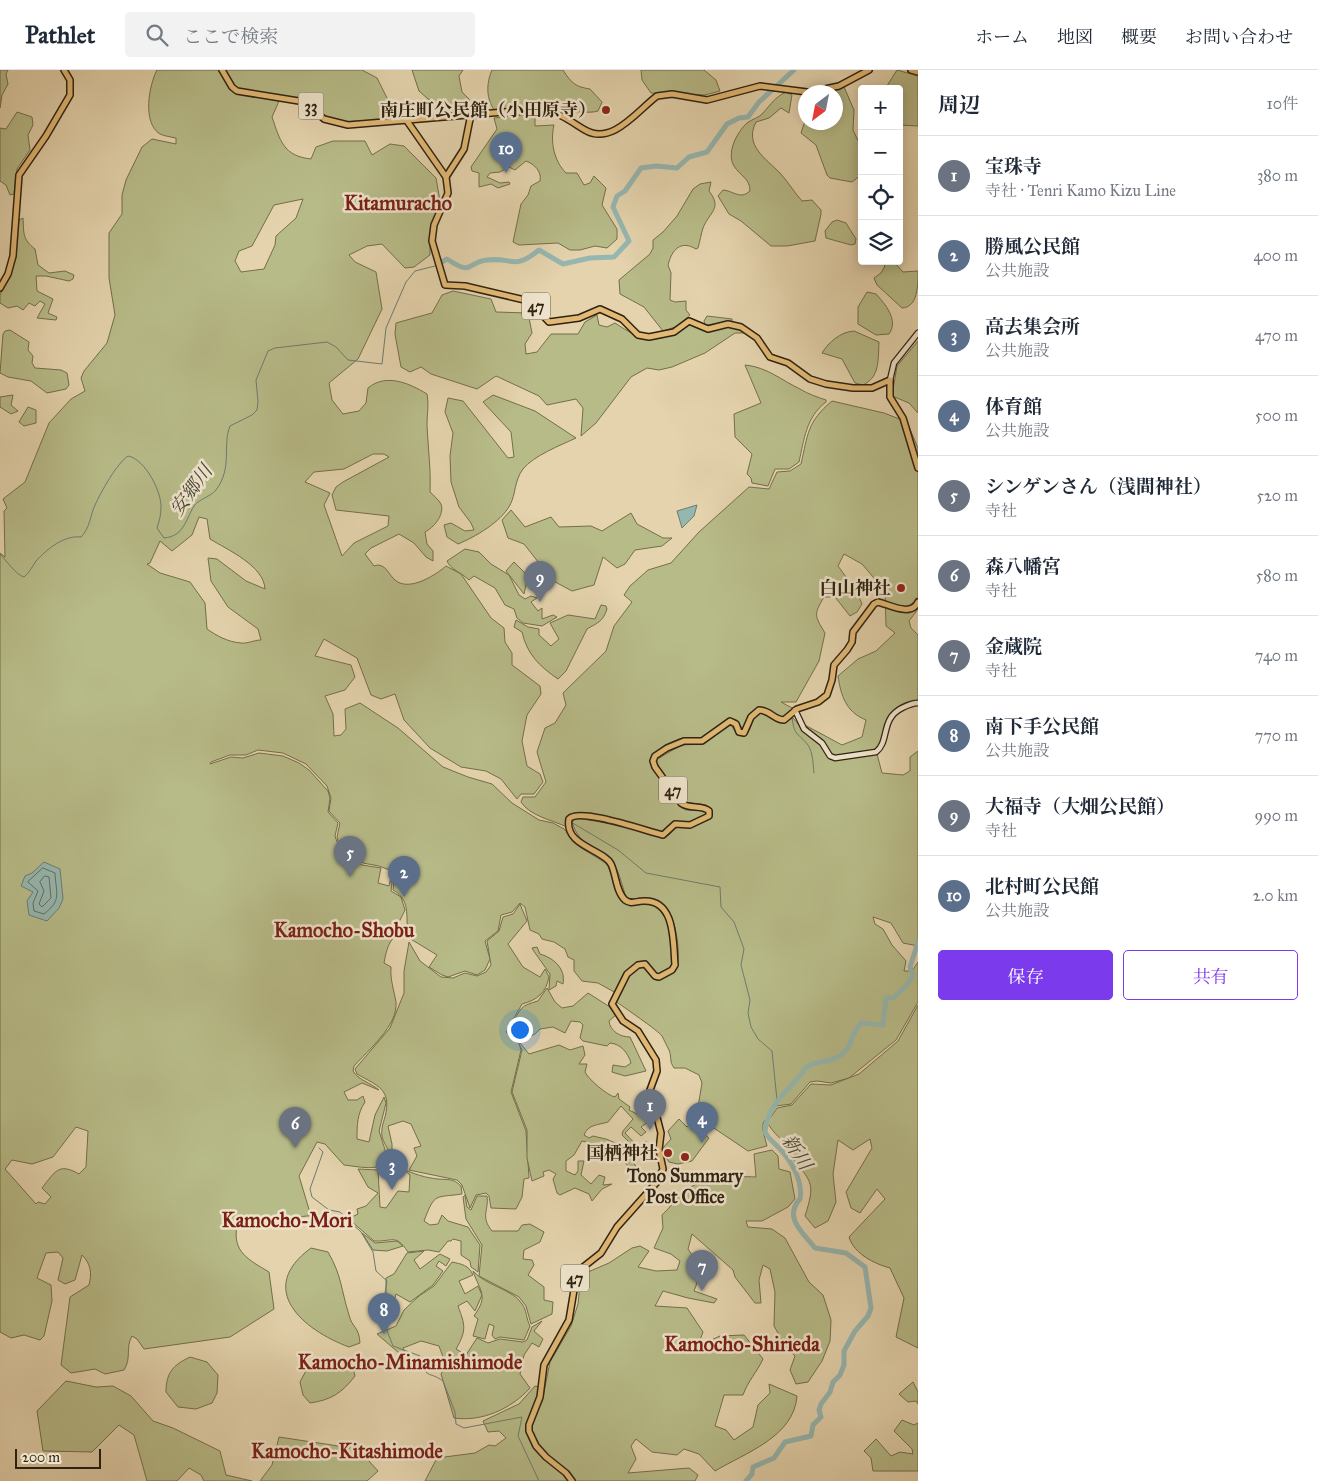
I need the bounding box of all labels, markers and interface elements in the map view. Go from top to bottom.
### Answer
search box [125,12,475,57]
text: Pathlet [25,20,95,50]
icon: search [143,21,171,49]
text: ここで検索 [183,25,278,48]
text: ホーム [975,26,1029,48]
text: 地図 [1057,26,1093,48]
text: 概要 [1121,26,1157,48]
text: お問い合わせ [1185,26,1293,48]
north arrow [798,85,843,130]
map controls [858,85,903,265]
button: + [858,85,903,130]
road number: 33 [298,92,324,120]
text: 周辺 [938,92,980,118]
text: 10件 [1266,94,1298,113]
place label: 南庄町公民館（小田原寺） [380,99,596,121]
marker: 南庄町公民館（小田原寺） [600,104,612,116]
button: − [858,130,903,175]
pin: 10 [490,132,522,173]
text: 宝珠寺 [985,155,1042,178]
text: 1 [951,166,957,185]
text: 380 m [1257,166,1298,185]
button: locate [858,175,903,220]
text: 寺社 · Tenri Kamo Kizu Line [985,181,1176,200]
district label: Kitamuracho [344,191,452,215]
button: layers [858,220,903,265]
text: 勝風公民館 [985,235,1080,258]
text: 2 [950,246,958,265]
text: 400 m [1254,246,1298,265]
text: 公共施設 [985,261,1049,280]
road number: 47 [522,292,550,320]
text: 高去集会所 [985,315,1080,338]
text: 3 [951,326,957,345]
text: 470 m [1255,326,1298,345]
text: 公共施設 [985,341,1049,360]
text: 体育館 [985,395,1042,418]
text: 4 [950,406,958,425]
text: 500 m [1255,406,1298,425]
text: 公共施設 [985,421,1049,440]
water label: 安郷川 [165,459,218,520]
text: シンゲンさん（浅間神社） [985,475,1212,498]
text: 5 [950,486,958,505]
text: 520 m [1256,486,1298,505]
text: 寺社 [985,501,1017,520]
text: 森八幡宮 [985,555,1061,578]
pin: 9 [524,561,556,602]
text: 6 [950,566,958,585]
text: 580 m [1256,566,1298,585]
place label: 白山神社 [819,577,891,599]
text: 寺社 [985,581,1017,600]
marker: 白山神社 [895,582,907,594]
text: 金蔵院 [985,635,1042,658]
text: 7 [950,646,958,665]
text: 740 m [1255,646,1298,665]
text: 寺社 [985,661,1017,680]
text: 南下手公民館 [985,715,1099,738]
text: 8 [950,726,958,745]
text: 770 m [1255,726,1298,745]
text: 公共施設 [985,741,1049,760]
road number: 47 [659,776,687,804]
text: 大福寺（大畑公民館） [985,795,1175,818]
text: 9 [950,806,958,825]
text: 990 m [1255,806,1298,825]
text: 寺社 [985,821,1017,840]
pin: 5 [334,836,366,877]
pin: 2 [388,856,420,897]
text: 北村町公民館 [985,875,1099,898]
text: 10 [946,886,962,905]
text: 2.0 km [1253,886,1298,905]
text: 公共施設 [985,901,1049,920]
district label: Kamocho-Shobu [274,918,415,942]
button: 保存 [938,950,1113,1000]
button: 共有 [1123,950,1298,1000]
your location [507,1017,533,1043]
pin: 1 [634,1089,666,1130]
pin: 4 [686,1102,718,1143]
pin: 6 [279,1107,311,1148]
water label: 新川 [777,1130,818,1176]
place label: 国栖神社 [586,1142,658,1164]
marker: 国栖神社 [662,1147,674,1159]
pin: 3 [376,1149,408,1190]
marker: Tono Summary Post Office [679,1151,691,1163]
place label: Tono Summary Post Office [626,1165,744,1208]
district label: Kamocho-Mori [221,1208,353,1232]
pin: 7 [686,1250,718,1291]
road number: 47 [561,1264,589,1292]
pin: 8 [368,1293,400,1334]
district label: Kamocho-Shirieda [664,1332,820,1356]
district label: Kamocho-Minamishimode [298,1350,523,1374]
district label: Kamocho-Kitashimode [251,1439,444,1463]
scale bar [15,1446,101,1469]
text: 200 m [22,1449,60,1466]

